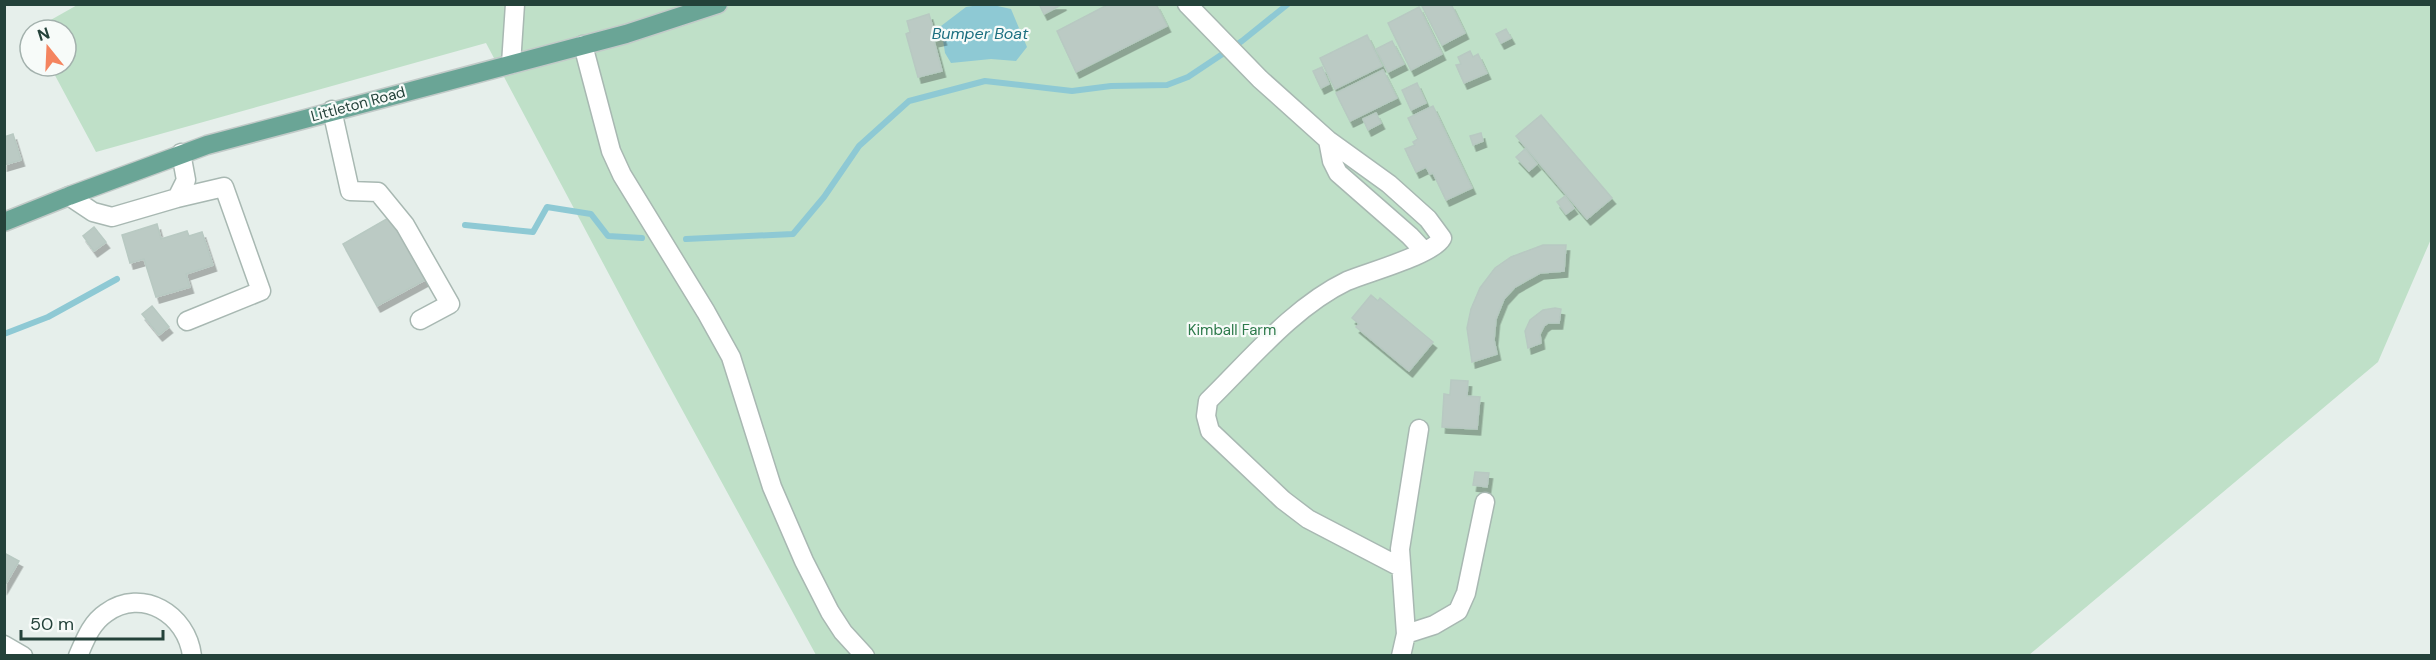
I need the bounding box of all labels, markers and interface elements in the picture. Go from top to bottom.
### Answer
north arrow [18,18,78,78]
text: N [35,22,52,46]
water label: Bumper Boat [932,23,1029,44]
street label: Littleton Road [309,82,407,126]
park label: Kimball Farm [1188,320,1276,340]
scale bar [21,603,164,641]
text: 50 m [30,612,74,636]

